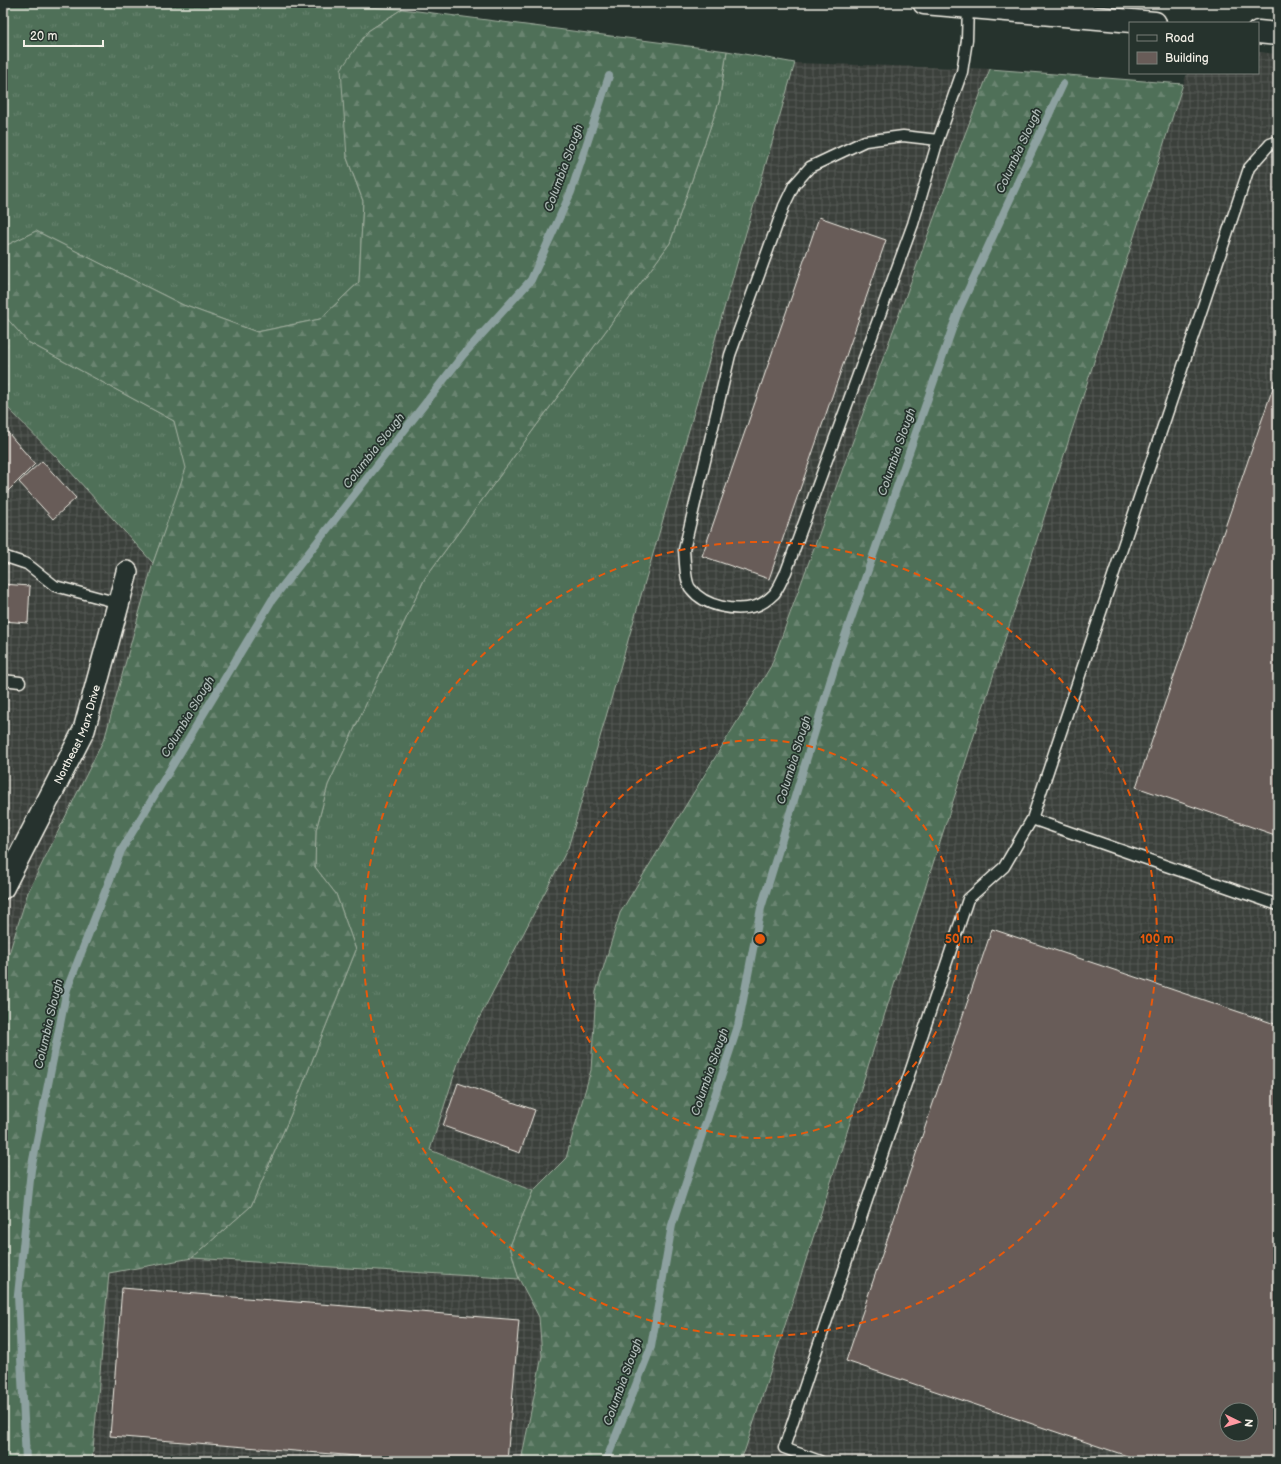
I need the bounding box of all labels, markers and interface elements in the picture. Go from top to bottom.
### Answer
scale bar [24,22,103,48]
legend [1129,22,1259,74]
text: 20 m [30,29,57,44]
text: Road [1165,31,1194,46]
text: Building [1165,51,1209,66]
water label: Columbia Slough [993,106,1045,196]
water label: Columbia Slough [541,122,587,214]
water label: Columbia Slough [875,406,919,498]
water label: Columbia Slough [340,410,408,492]
water label: Columbia Slough [158,673,218,760]
street label: Northeast Marx Drive [51,683,103,786]
water label: Columbia Slough [773,713,815,806]
centre of rings [753,932,767,946]
text: 50 m [945,932,973,947]
text: 100 m [1140,932,1174,947]
water label: Columbia Slough [31,977,67,1070]
water label: Columbia Slough [688,1026,732,1118]
water label: Columbia Slough [600,1336,646,1428]
north arrow [1219,1402,1259,1442]
text: N [1242,1418,1255,1428]

